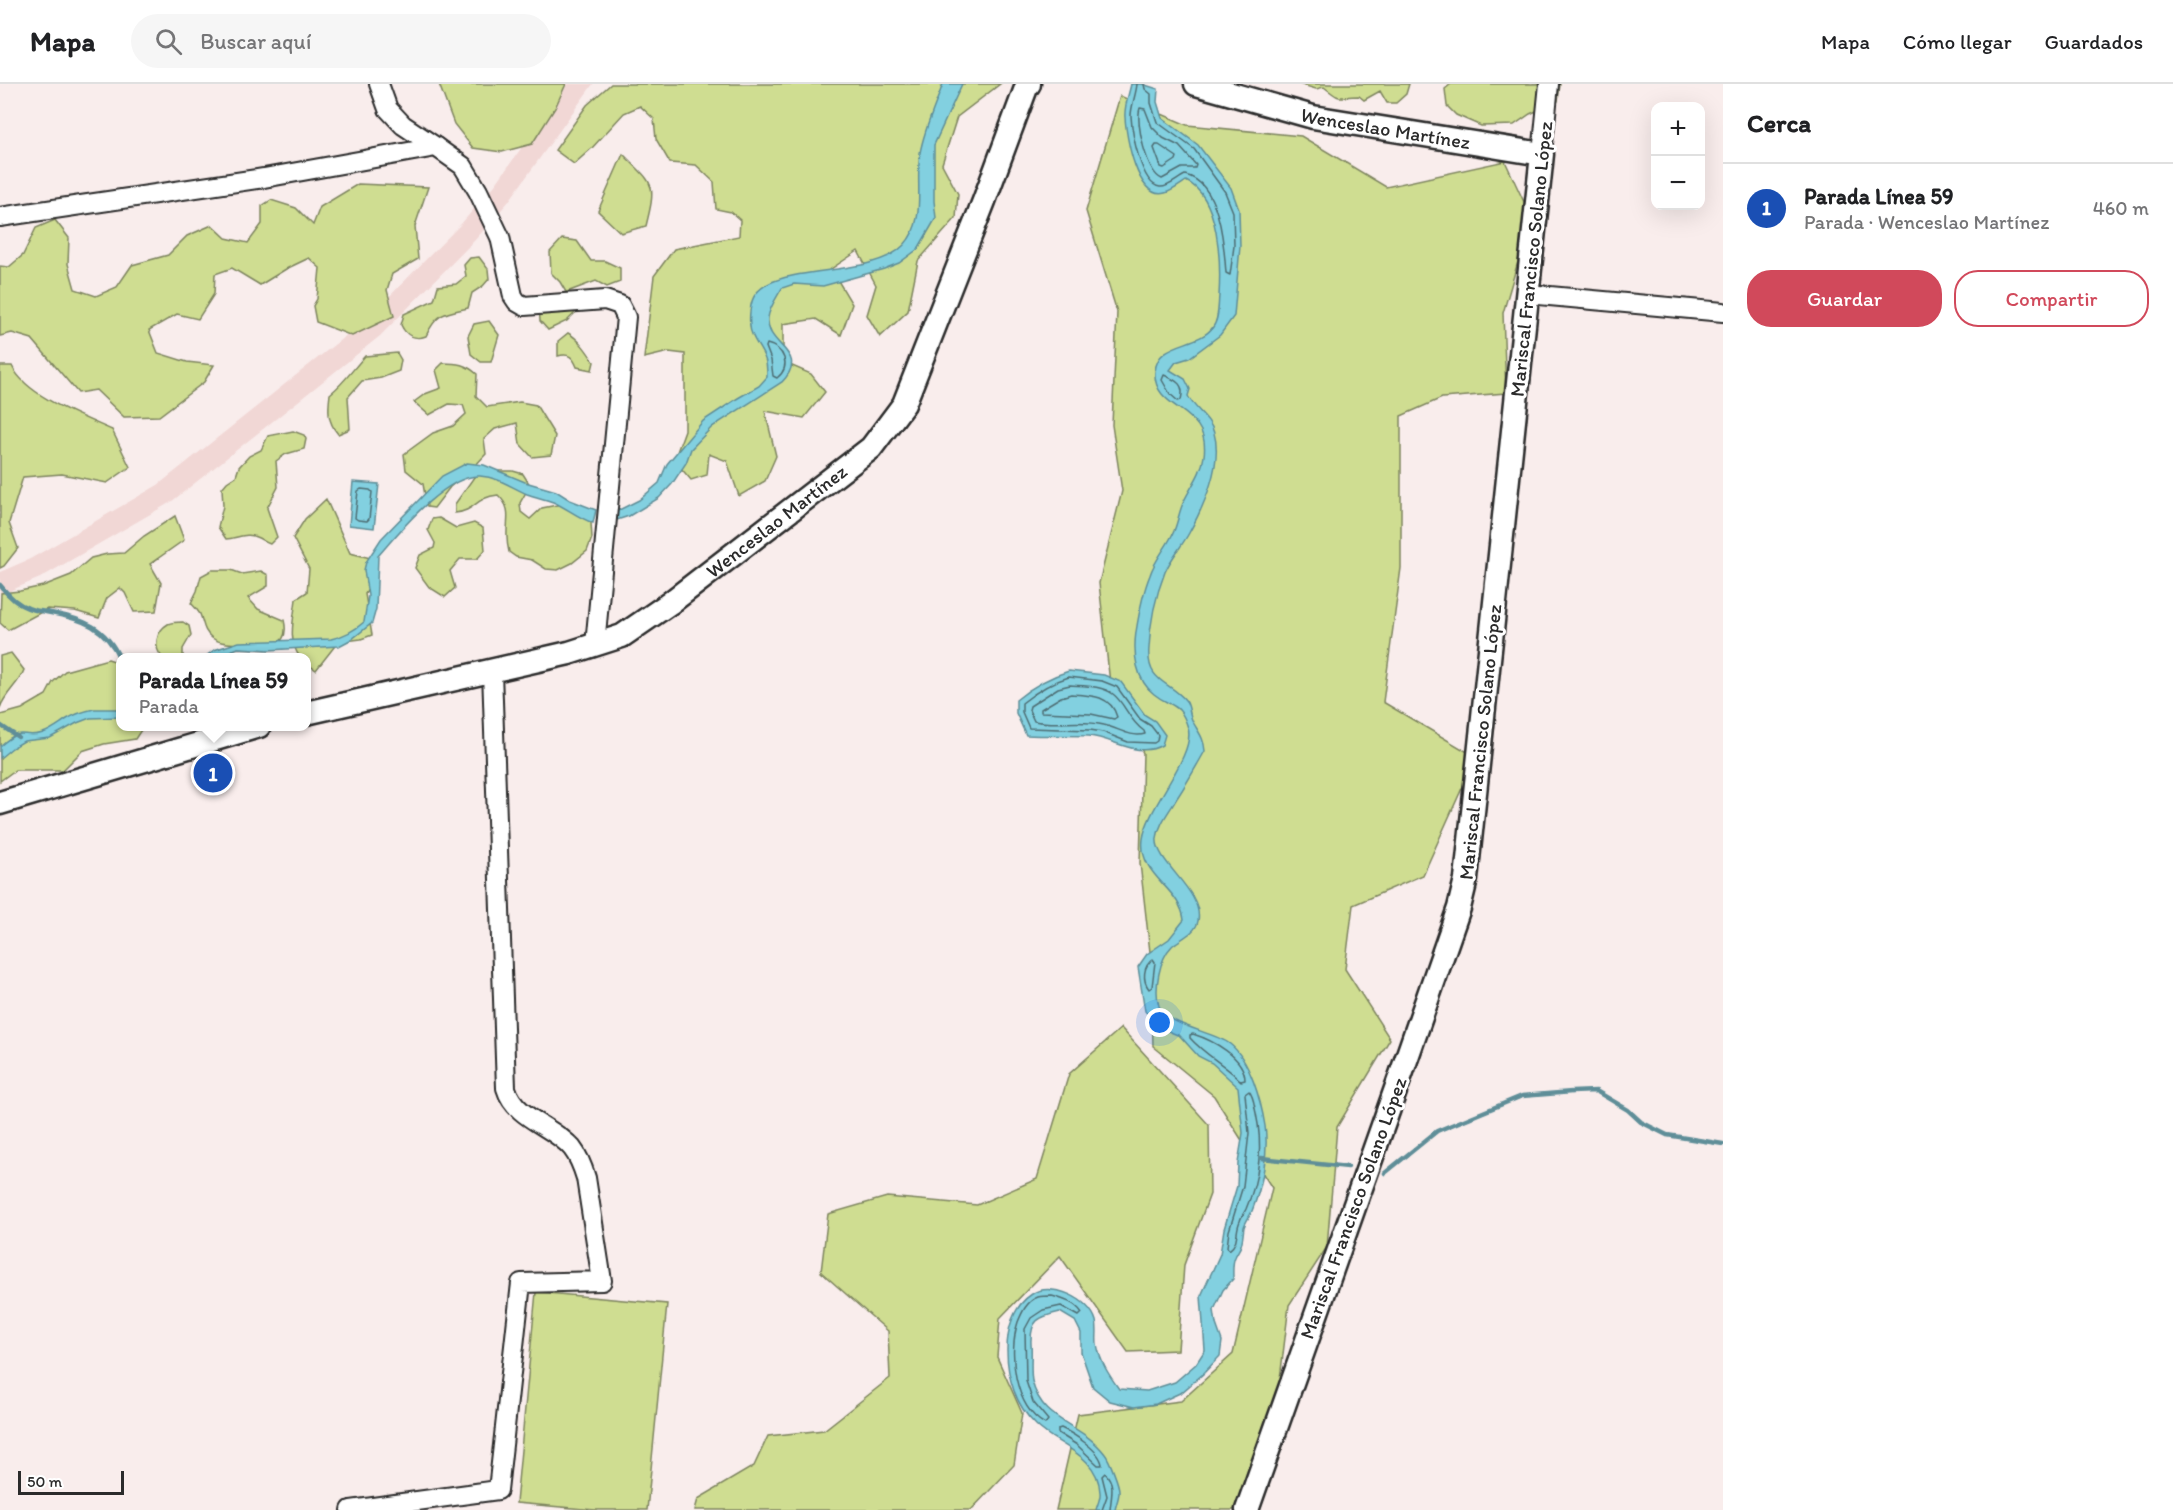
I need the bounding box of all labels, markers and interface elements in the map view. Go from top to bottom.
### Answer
search box [131,14,551,68]
text: Mapa [30,24,95,58]
icon: search [152,25,185,58]
text: Buscar aquí [200,28,311,55]
text: Mapa [1821,29,1870,54]
text: Cómo llegar [1903,29,2012,54]
text: Guardados [2045,29,2143,54]
street label: Wenceslao Martínez [1298,102,1472,154]
map controls [1651,102,1705,210]
button: + [1651,102,1705,156]
text: Cerca [1747,107,1811,139]
street label: Mariscal Francisco Solano López [1505,119,1557,398]
button: − [1651,156,1705,210]
text: Parada Línea 59 [1804,183,1954,210]
text: 1 [1762,196,1771,220]
text: 460 m [2093,196,2149,220]
text: Parada · Wenceslao Martínez [1804,210,2049,234]
button: Guardar [1747,270,1942,327]
button: Compartir [1954,270,2149,327]
street label: Wenceslao Martínez [701,459,852,583]
street label: Mariscal Francisco Solano López [1454,602,1506,881]
popup [116,653,311,731]
text: Parada Línea 59 [139,667,288,694]
text: Parada [139,694,199,718]
pin: 1 [194,750,232,796]
your location [1145,1008,1174,1037]
street label: Mariscal Francisco Solano López [1294,1073,1412,1342]
scale bar [18,1468,124,1496]
text: 50 m [27,1472,62,1491]

